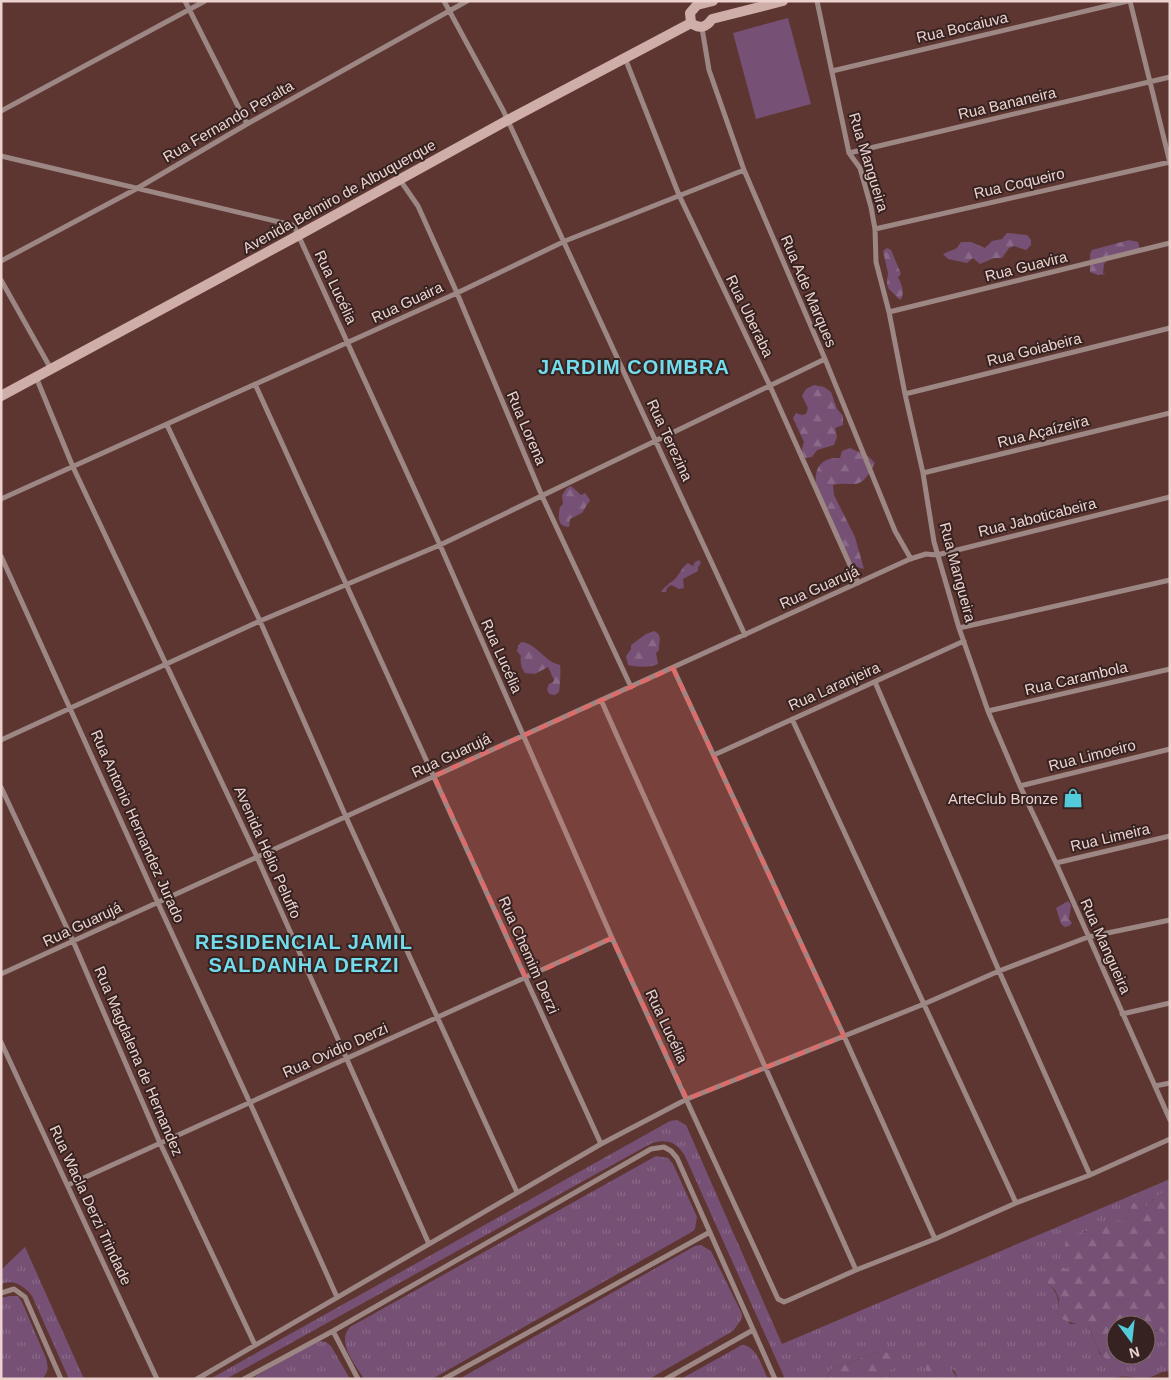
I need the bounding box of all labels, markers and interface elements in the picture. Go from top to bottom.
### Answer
street label: Rua Bocaiuva [915,8,1010,46]
street label: Rua Fernando Peralta [160,76,297,165]
street label: Rua Bananeira [956,83,1058,123]
street label: Rua Mangueira [846,110,892,214]
street label: Avenida Belmiro de Albuquerque [239,136,439,256]
street label: Rua Coqueiro [972,164,1066,202]
street label: Rua Ade Marques [778,232,840,350]
street label: Rua Guavira [983,247,1070,284]
street label: Rua Lucélia [312,248,361,327]
street label: Rua Uberaba [723,272,777,360]
street label: Rua Guaira [369,278,446,326]
street label: Rua Goiabeira [985,329,1084,369]
district label: JARDIM COIMBRA [538,356,730,378]
street label: Rua Lorena [504,389,550,468]
street label: Rua Terezina [644,396,697,484]
street label: Rua Açaízeira [996,411,1091,451]
street label: Rua Jaboticabeira [976,494,1098,540]
street label: Rua Mangueira [937,520,980,624]
street label: Rua Guarujá [777,562,862,612]
street label: Rua Lucélia [478,616,526,696]
street label: Rua Laranjeira [786,658,883,714]
street label: Rua Carambola [1023,658,1130,698]
street label: Rua Antonio Hernandez Jurado [88,727,188,925]
street label: Rua Guarujá [409,729,494,781]
street label: Rua Limoeiro [1047,736,1137,774]
street label: Avenida Hélio Peluffo [231,783,305,921]
shop icon: ArteClub Bronze [1062,787,1084,809]
place label: ArteClub Bronze [948,790,1058,807]
street label: Rua Limeira [1069,819,1152,854]
street label: Rua Chemim Derzi [495,894,563,1016]
street label: Rua Mangueira [1077,896,1135,997]
street label: Rua Guarujá [40,898,125,950]
district label: RESIDENCIAL JAMIL SALDANHA DERZI [195,931,413,976]
street label: Rua Magdalena de Hernandez [91,964,187,1158]
street label: Rua Lucélia [643,987,692,1066]
street label: Rua Ovidio Derzi [280,1019,390,1081]
street label: Rua Wacla Derzi Trindade [46,1122,136,1288]
north arrow [1106,1315,1156,1365]
text: N [1127,1344,1141,1362]

